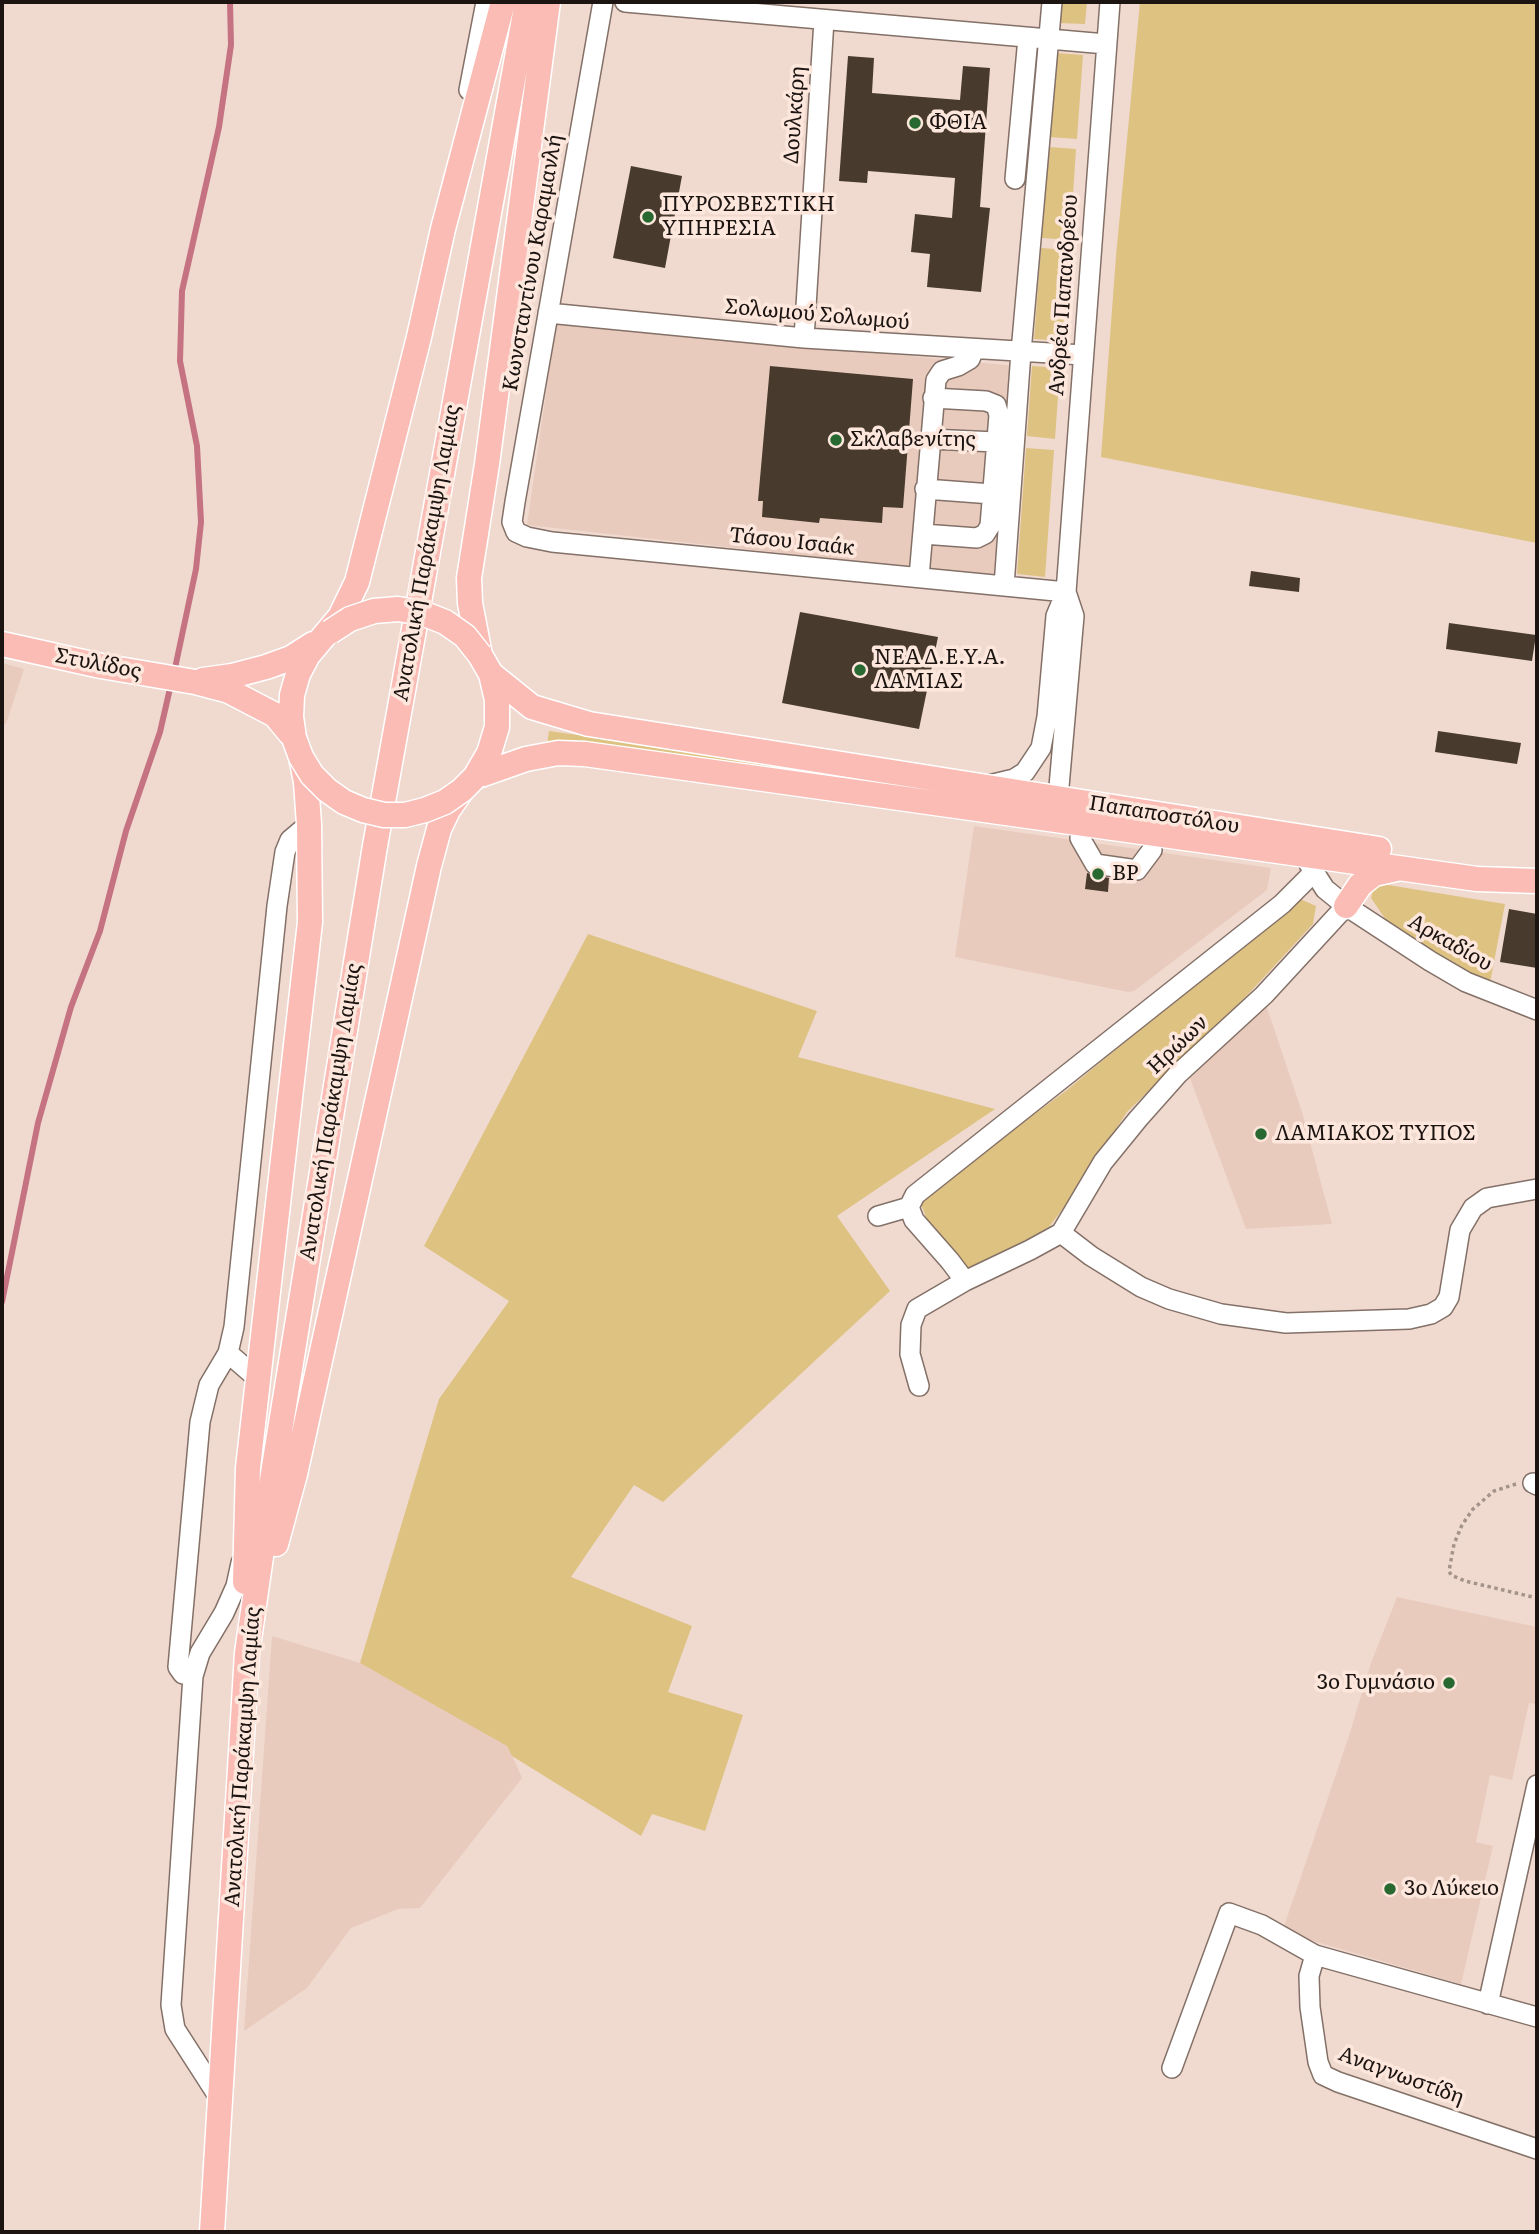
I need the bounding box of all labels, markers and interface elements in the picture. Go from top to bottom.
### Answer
street label: Δουλκάρη [779,65,811,165]
place label: ΦΘΙΑ [929,110,987,136]
marker: ΦΘΙΑ [907,115,923,131]
street label: Κωνσταντίνου Καραμανλή [498,133,568,393]
place label: ΠΥΡΟΣΒΕΣΤΙΚΗ ΥΠΗΡΕΣΙΑ [662,192,835,242]
street label: Ανδρέα Παπανδρέου [1044,193,1084,397]
marker: ΠΥΡΟΣΒΕΣΤΙΚΗ ΥΠΗΡΕΣΙΑ [640,209,656,225]
street label: Σολωμού Σολωμού [724,294,910,336]
street label: Ανατολική Παράκαμψη Λαμίας [388,403,466,703]
place label: Σκλαβενίτης [850,427,976,453]
marker: Σκλαβενίτης [828,432,844,448]
street label: Τάσου Ισαάκ [728,523,856,561]
street label: Στυλίδος [53,643,143,685]
place label: ΝΕΑ Δ.Ε.Υ.Α. ΛΑΜΙΑΣ [874,645,1006,695]
marker: ΝΕΑ Δ.Ε.Υ.Α. ΛΑΜΙΑΣ [852,662,868,678]
street label: Παπαποστόλου [1087,791,1241,839]
place label: BP [1112,861,1139,887]
marker: BP [1090,866,1106,882]
street label: Αρκαδίου [1404,909,1496,977]
street label: Ανατολική Παράκαμψη Λαμίας [295,961,367,1263]
street label: Ηρώων [1143,1010,1213,1080]
place label: ΛΑΜΙΑΚΟΣ ΤΥΠΟΣ [1275,1121,1476,1147]
marker: ΛΑΜΙΑΚΟΣ ΤΥΠΟΣ [1253,1126,1269,1142]
street label: Ανατολική Παράκαμψη Λαμίας [220,1606,266,1908]
place label: 3ο Γυμνάσιο [1317,1670,1435,1696]
marker: 3ο Γυμνάσιο [1441,1675,1457,1691]
place label: 3ο Λύκειο [1404,1876,1499,1902]
marker: 3ο Λύκειο [1382,1881,1398,1897]
street label: Αναγνωστίδη [1335,2042,1467,2110]

